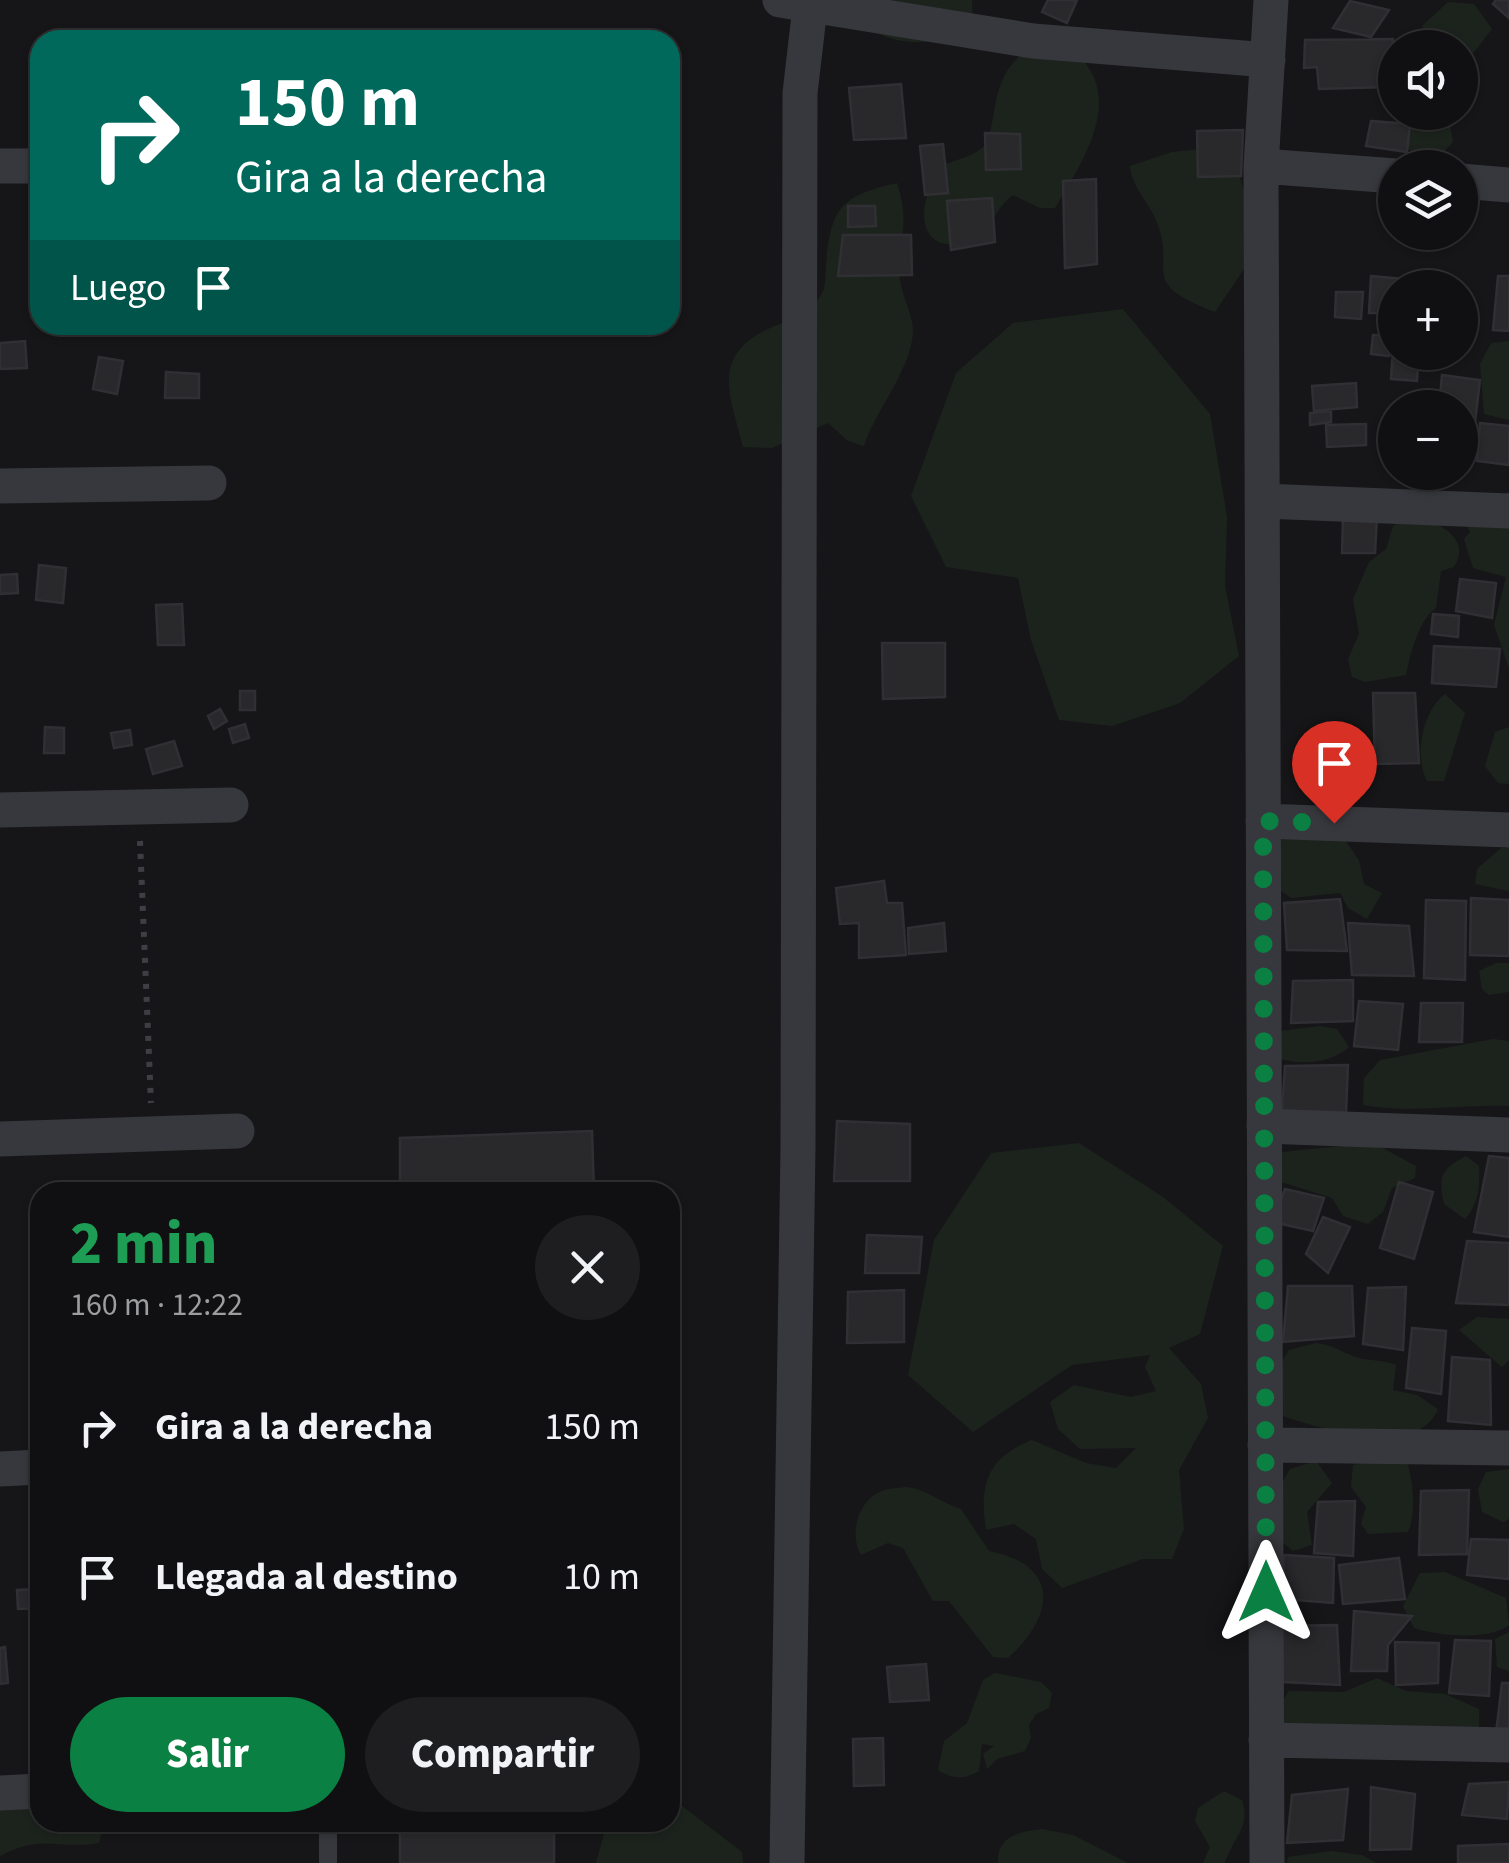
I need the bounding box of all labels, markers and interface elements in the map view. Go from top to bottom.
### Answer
map controls [1378,30,1478,490]
button: sound [1378,30,1478,130]
text: 150 m [235,53,420,153]
icon: right [70,70,200,200]
text: Gira a la derecha [235,146,547,210]
button: layers [1378,150,1478,250]
icon: arrive [186,260,241,315]
text: Luego [70,261,166,315]
button: + [1378,270,1478,370]
button: − [1378,390,1478,490]
pin [1292,721,1377,824]
icon: arrive [1307,736,1362,791]
text: 2 min [70,1202,217,1287]
button: close [535,1215,640,1320]
text: 160 m · 12:22 [70,1282,243,1328]
icon: right [70,1400,125,1455]
text: Gira a la derecha [155,1400,433,1454]
text: 150 m [544,1400,640,1454]
position arrow [1214,1540,1318,1644]
icon: arrive [70,1550,125,1605]
text: Llegada al destino [155,1550,458,1604]
text: 10 m [563,1550,640,1604]
button: Salir [70,1697,345,1812]
button: Compartir [365,1697,640,1812]

